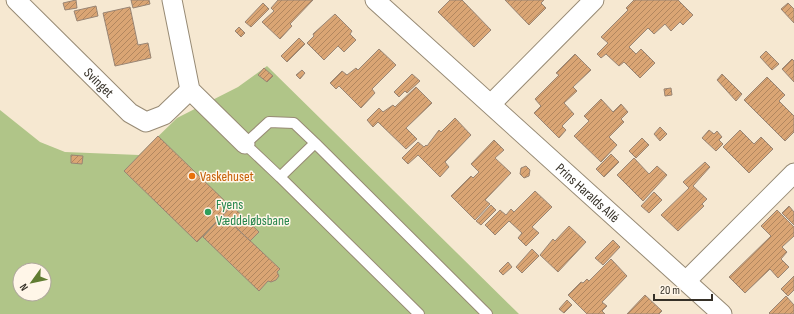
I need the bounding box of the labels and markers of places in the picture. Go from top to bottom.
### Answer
place label: Vaskehuset [200,168,254,185]
marker: Vaskehuset [187,171,197,181]
place label: Fyens Væddeløbsbane [216,196,290,229]
marker: Fyens Væddeløbsbane [203,207,213,217]

